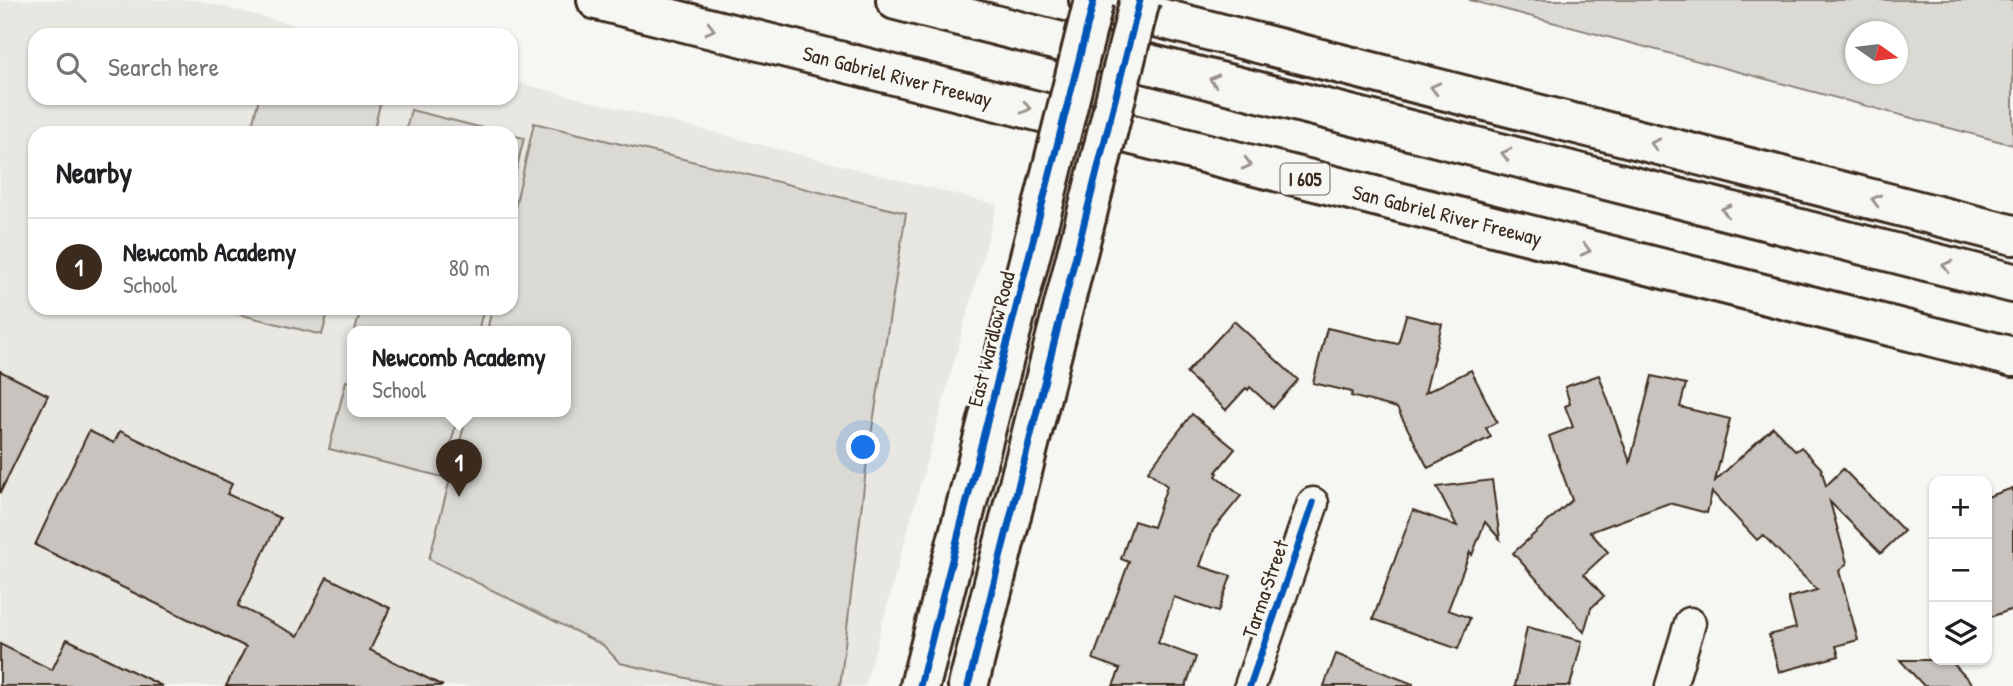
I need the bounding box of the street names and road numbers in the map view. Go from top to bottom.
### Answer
street label: San Gabriel River Freeway [800,38,995,114]
road number: I 605 [1280,164,1330,195]
street label: San Gabriel River Freeway [1350,177,1545,252]
street label: East Wardlow Road [960,268,1022,410]
street label: Tarma Street [1235,535,1296,642]

